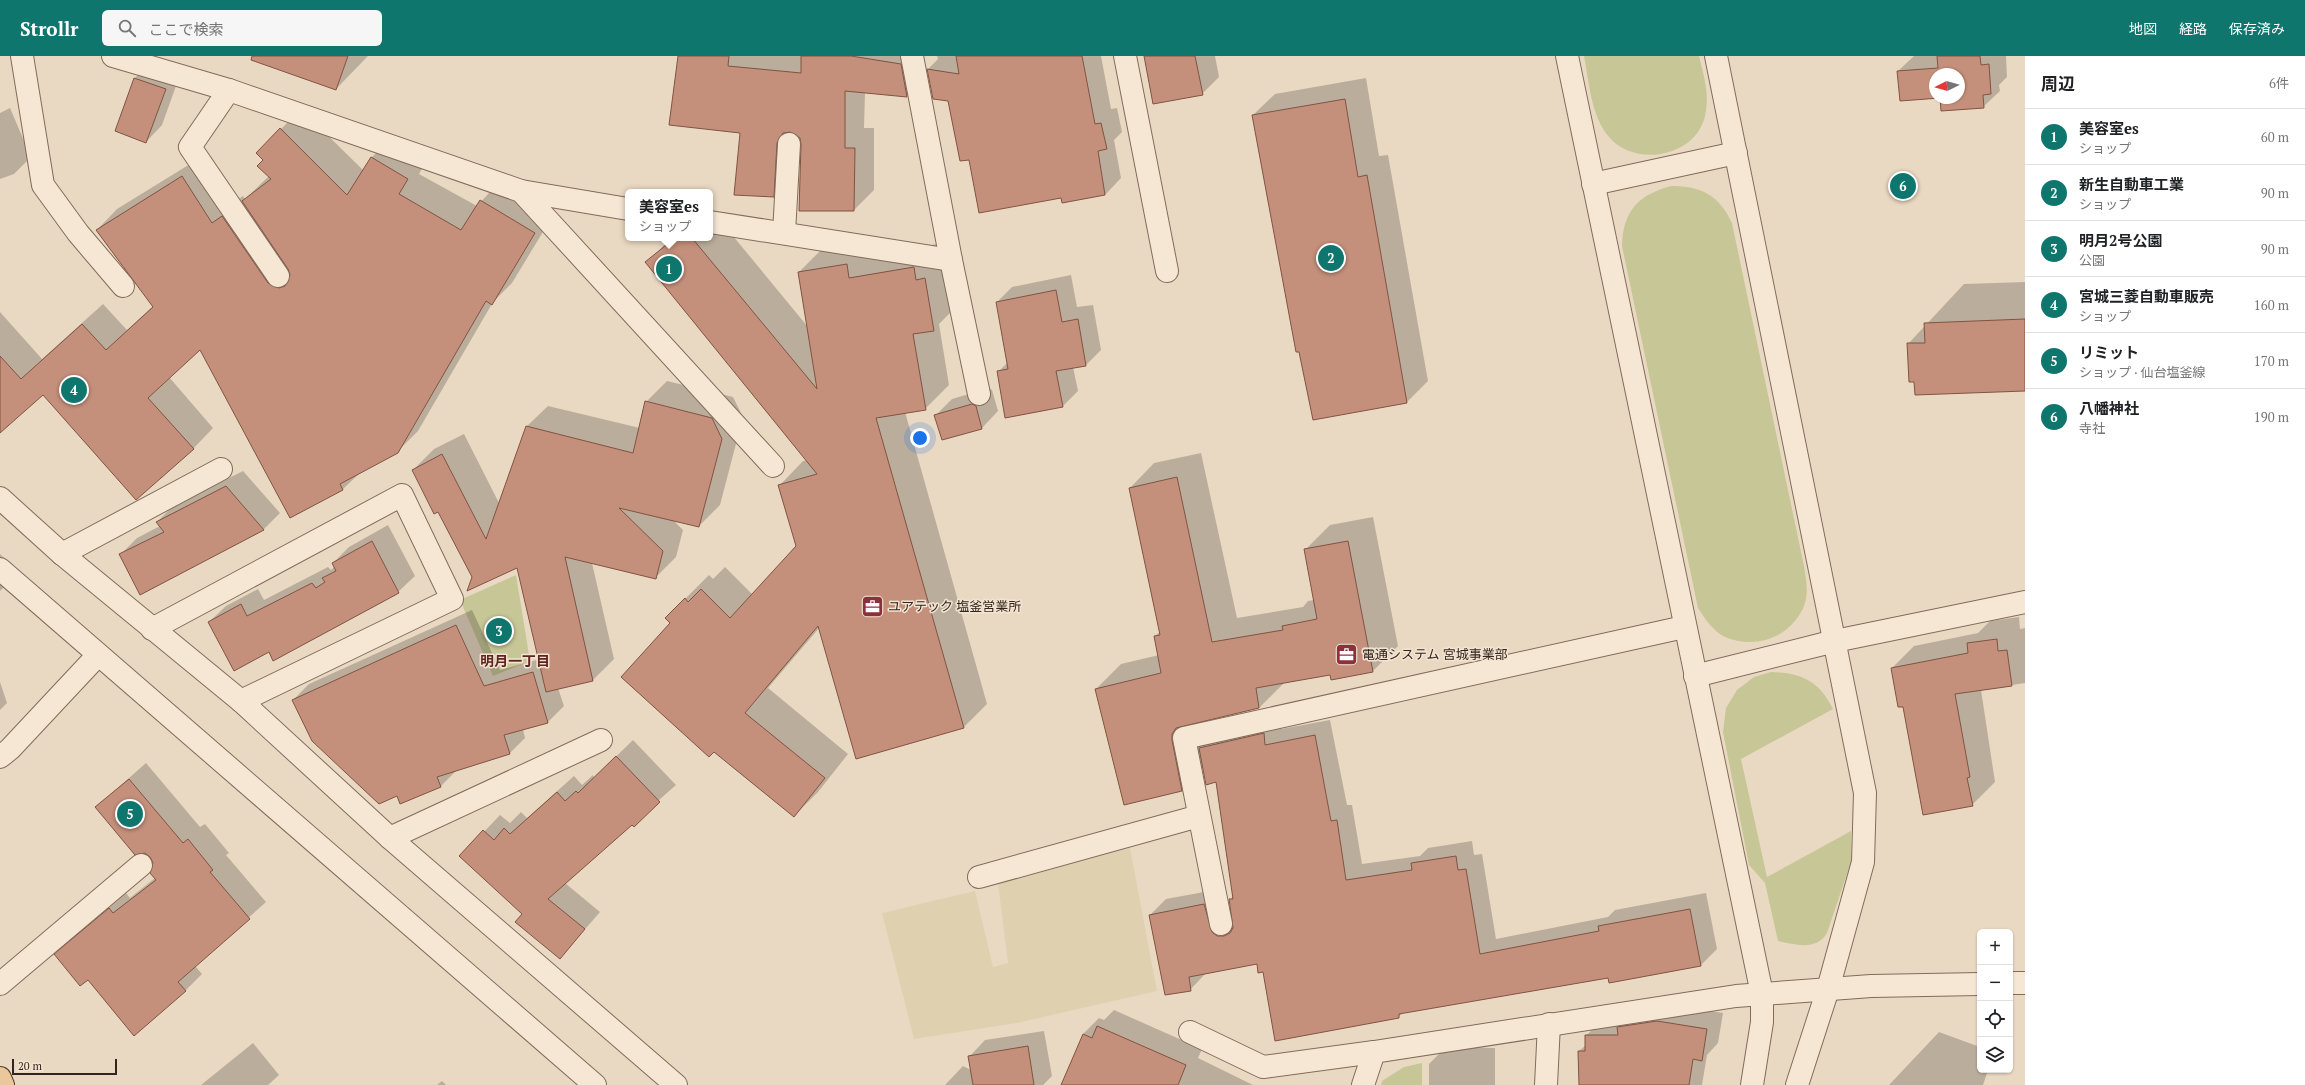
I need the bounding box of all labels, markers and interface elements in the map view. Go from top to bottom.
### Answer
search box [102,10,382,46]
text: Strollr [20,16,78,41]
icon: search [116,17,138,39]
text: ここで検索 [148,19,223,39]
text: 地図 [2129,19,2157,38]
text: 経路 [2179,19,2207,38]
text: 保存済み [2229,19,2285,38]
north arrow [1929,68,1965,104]
text: 周辺 [2041,72,2075,95]
text: 6件 [2269,74,2289,92]
text: 美容室es [2079,118,2139,138]
text: 1 [2050,128,2058,146]
text: 60 m [2261,128,2289,146]
text: ショップ [2079,139,2131,157]
pin: 6 [1890,171,1916,201]
text: 新生自動車工業 [2079,174,2184,194]
text: 2 [2050,184,2058,202]
text: 90 m [2261,184,2289,202]
popup [625,189,713,241]
text: ショップ [2079,195,2131,213]
text: 美容室es [639,196,699,216]
text: ショップ [639,217,691,235]
text: 明月2号公園 [2079,230,2162,250]
text: 3 [2050,240,2058,258]
text: 90 m [2261,240,2289,258]
pin: 2 [1318,243,1344,273]
text: 公園 [2079,251,2105,269]
pin: 1 [656,254,682,284]
text: 宮城三菱自動車販売 [2079,286,2214,306]
text: 4 [2050,296,2058,314]
text: 160 m [2254,296,2289,314]
text: ショップ [2079,307,2131,325]
text: リミット [2079,342,2139,362]
text: 5 [2050,352,2058,370]
text: 170 m [2254,352,2289,370]
text: ショップ · 仙台塩釜線 [2079,363,2205,381]
pin: 4 [61,375,87,405]
text: 八幡神社 [2079,398,2139,418]
text: 6 [2050,408,2058,426]
text: 190 m [2254,408,2289,426]
text: 寺社 [2079,419,2105,437]
your location [910,428,930,448]
office icon: ユアテック 塩釜営業所 [859,593,885,619]
place label: ユアテック 塩釜営業所 [888,597,1021,615]
pin: 3 [486,616,512,646]
office icon: 電通システム 宮城事業部 [1334,641,1360,667]
place label: 電通システム 宮城事業部 [1362,645,1508,663]
district label: 明月一丁目 [480,651,550,670]
pin: 5 [117,799,143,829]
map controls [1977,929,2013,1073]
button: + [1977,929,2013,965]
button: − [1977,965,2013,1001]
button: locate [1977,1001,2013,1037]
button: layers [1977,1037,2013,1073]
scale bar [12,1057,117,1076]
text: 20 m [18,1059,42,1073]

